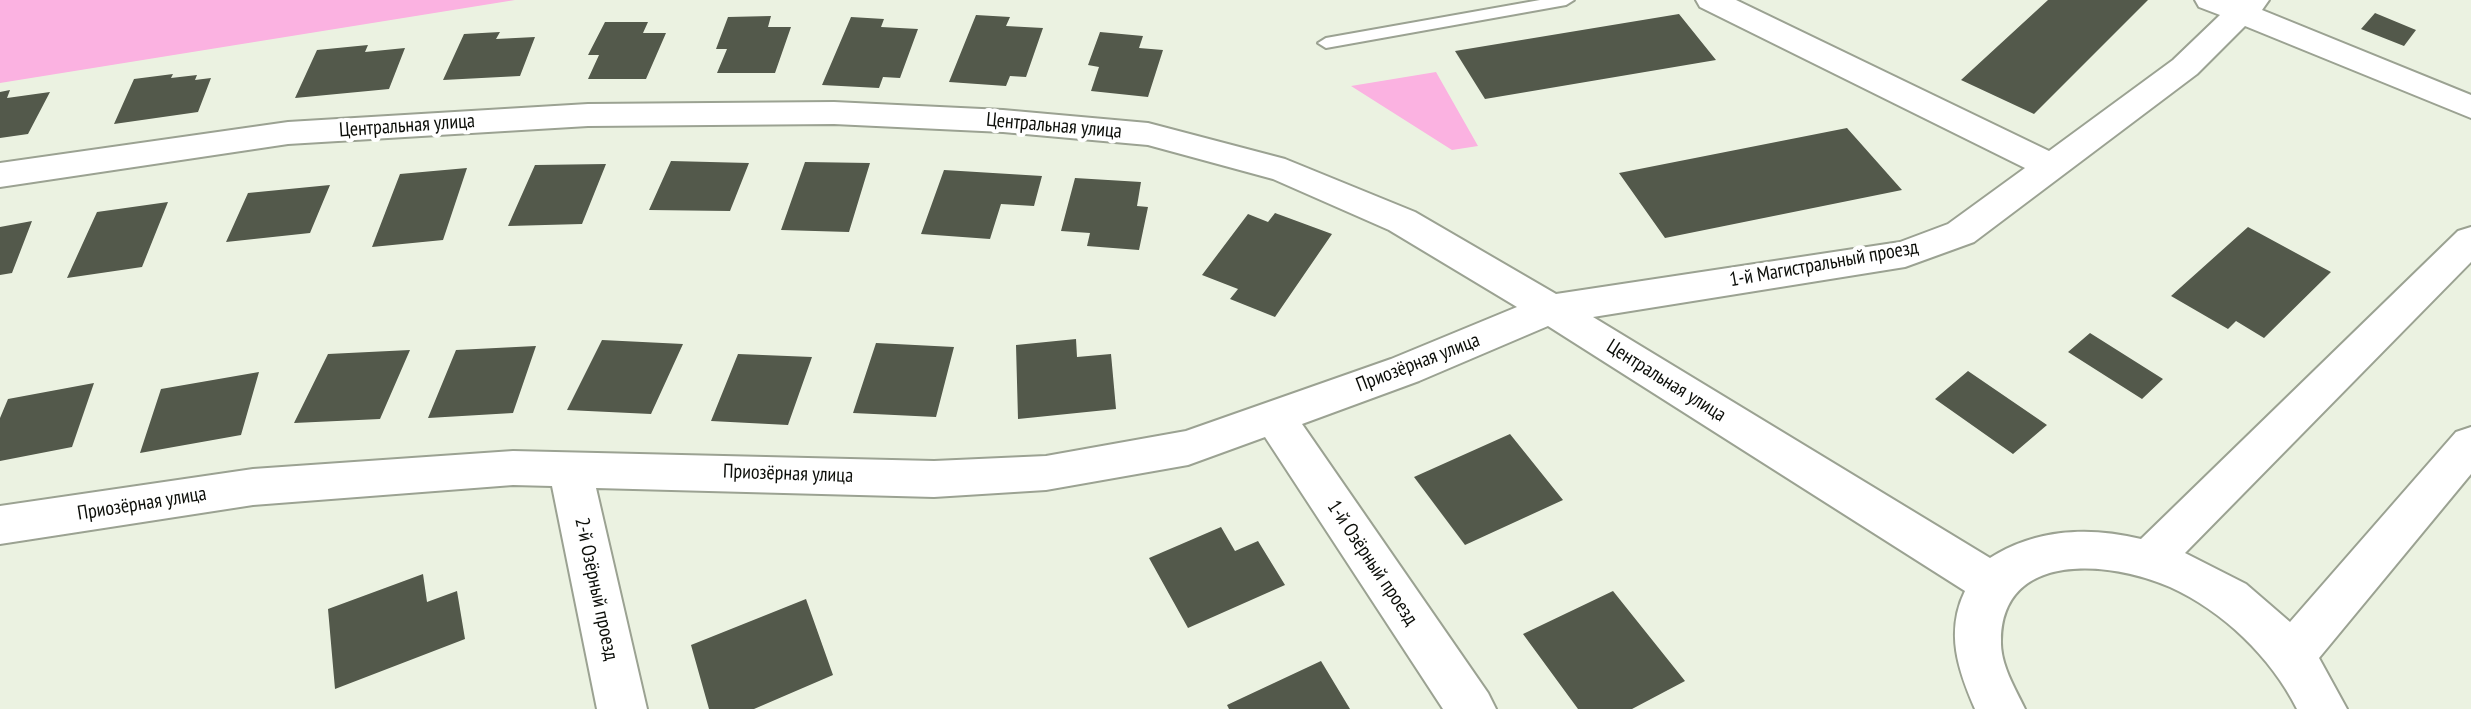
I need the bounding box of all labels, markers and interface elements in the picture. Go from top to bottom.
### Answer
street label: Центральная улица [985,108,1123,144]
street label: Центральная улица [338,109,476,143]
street label: 1-й Магистральный проезд [1728,236,1920,292]
street label: Приозёрная улица [1353,328,1483,398]
street label: Центральная улица [1602,335,1730,427]
street label: Приозёрная улица [722,460,854,488]
street label: Приозёрная улица [76,482,208,526]
street label: 1-й Озёрный проезд [1321,496,1423,630]
street label: 2-й Озёрный проезд [569,515,623,663]

